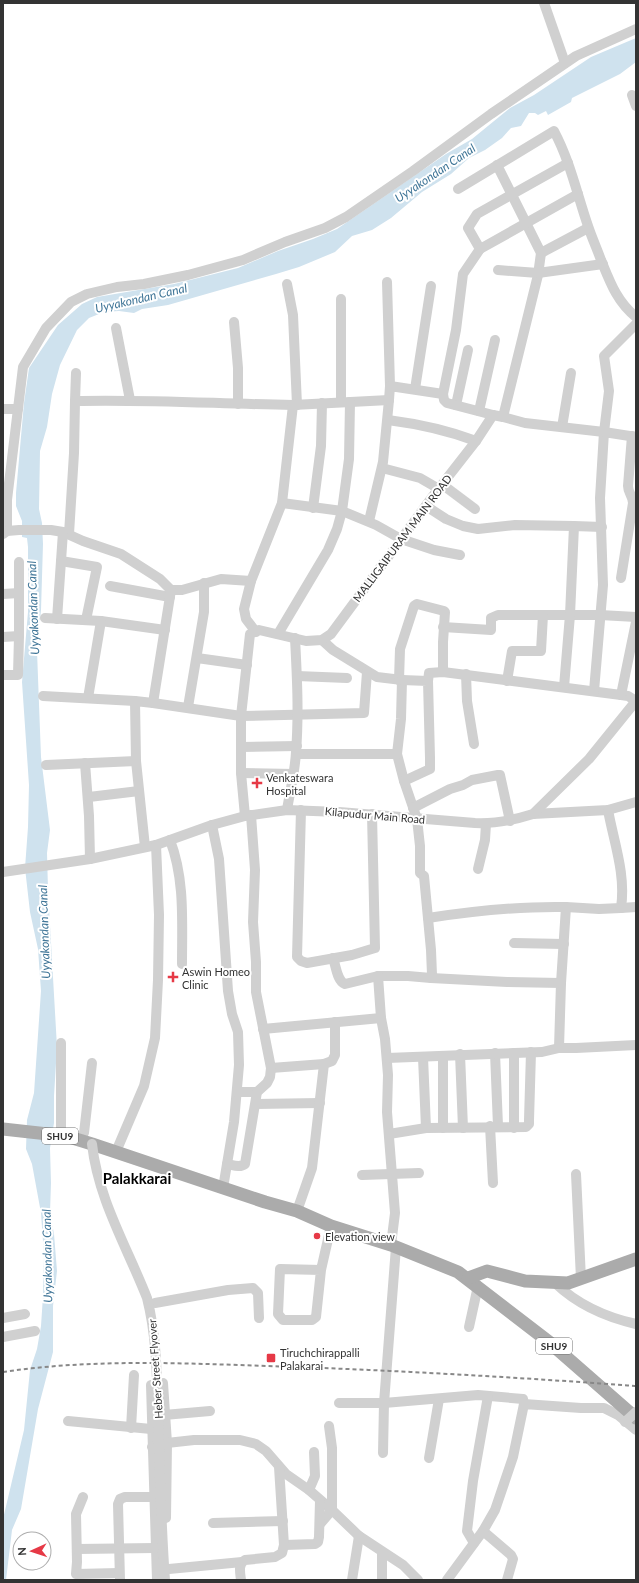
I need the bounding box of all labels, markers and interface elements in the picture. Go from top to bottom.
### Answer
water label: Uyyakondan Canal [392,140,478,205]
water label: Uyyakondan Canal [94,280,189,316]
street label: MALLIGAIPURAM MAIN ROAD [350,472,454,604]
water label: Uyyakondan Canal [24,561,42,655]
place label: Venkateswara Hospital [266,771,333,797]
marker: Venkateswara Hospital [251,777,263,789]
street label: Kilapudur Main Road [324,804,426,826]
water label: Uyyakondan Canal [35,885,53,979]
place label: Aswin Homeo Clinic [182,965,250,991]
marker: Aswin Homeo Clinic [167,971,179,983]
road number: SHU9 [42,1128,78,1144]
district label: Palakkarai [103,1169,171,1187]
water label: Uyyakondan Canal [39,1209,55,1303]
place label: Elevation view [325,1230,395,1243]
marker: Elevation view [312,1231,322,1241]
street label: Heber Street Flyover [145,1319,165,1419]
road number: SHU9 [536,1338,572,1354]
place label: Tiruchchirappalli Palakarai [280,1346,360,1372]
marker: Tiruchchirappalli Palakarai [265,1352,277,1364]
north arrow [12,1531,52,1571]
text: N [15,1547,28,1556]

